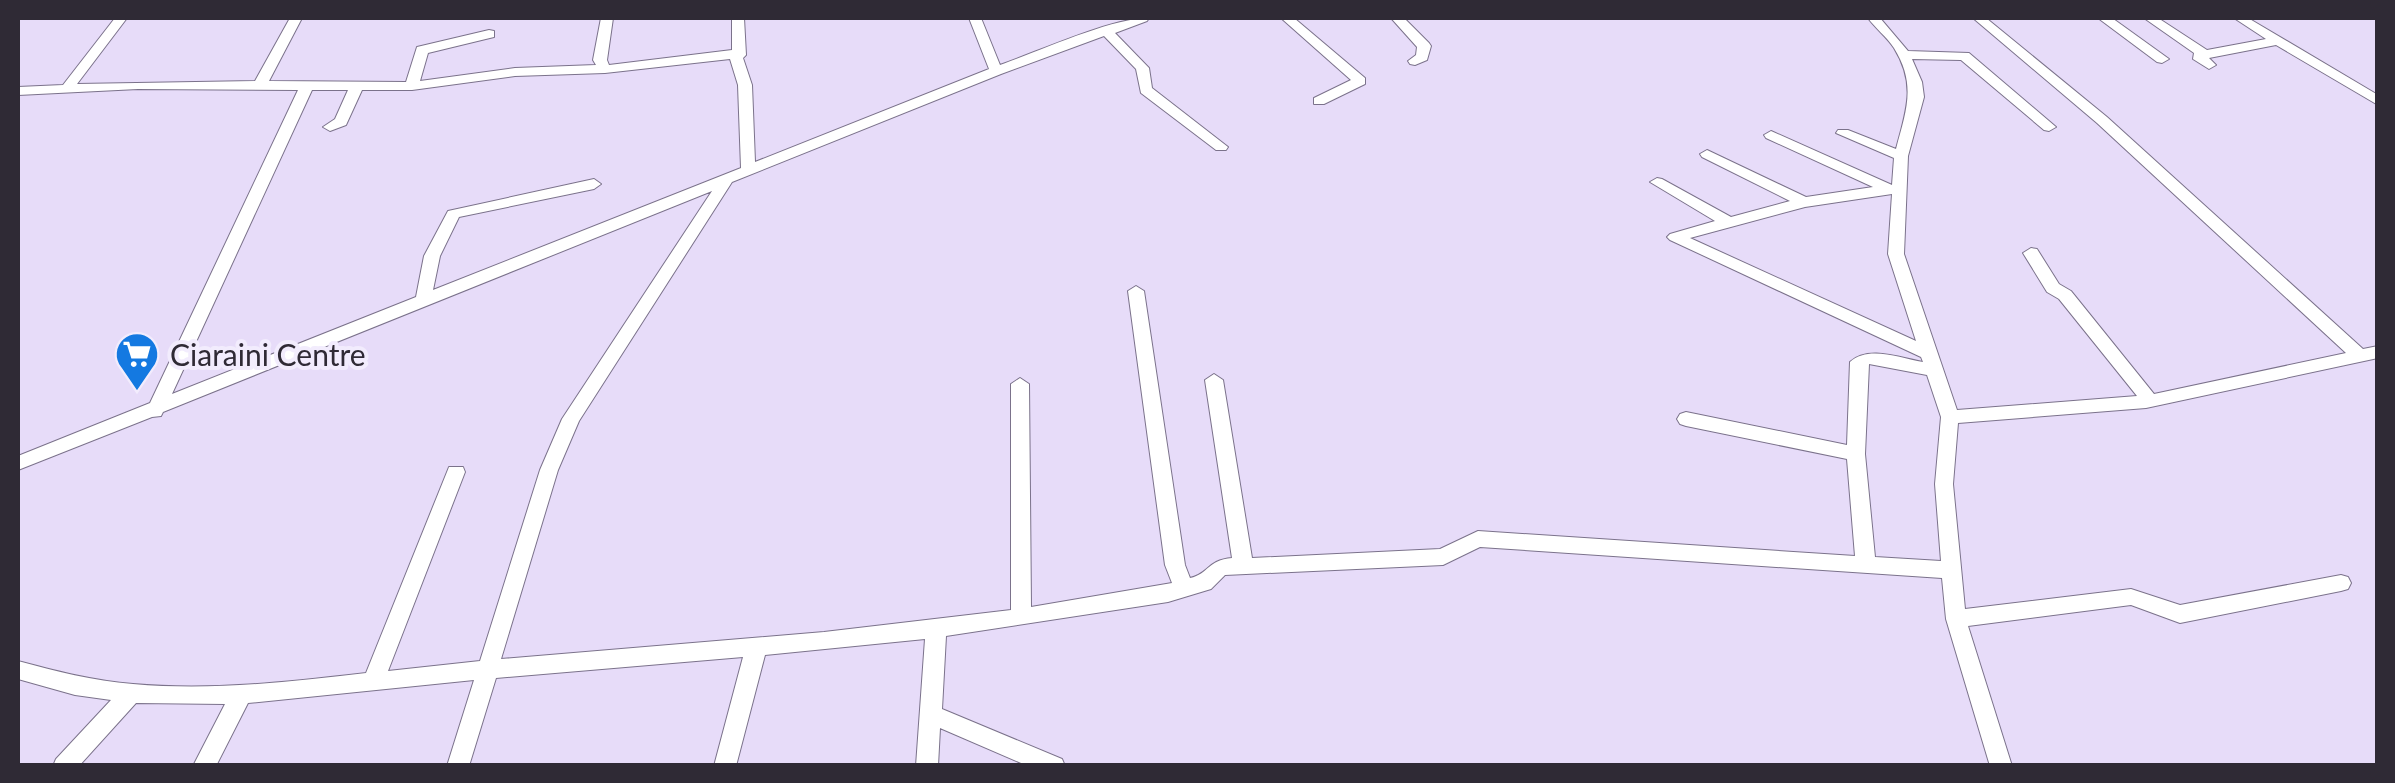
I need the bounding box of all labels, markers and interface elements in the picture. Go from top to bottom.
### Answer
supermarket icon: Ciaraini Centre [114,331,160,392]
place label: Ciaraini Centre [170,336,366,372]

